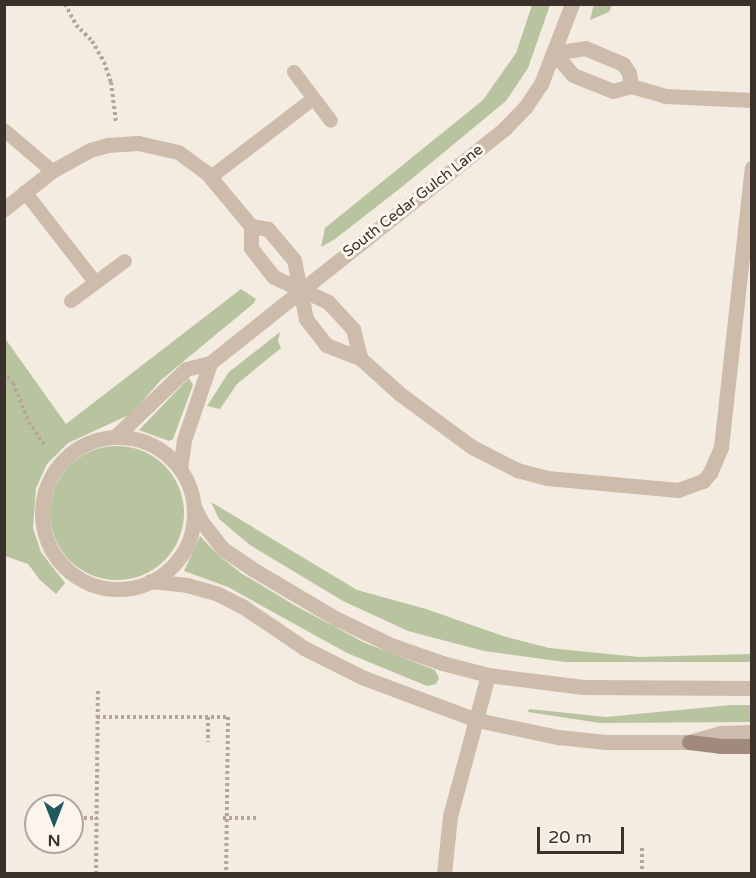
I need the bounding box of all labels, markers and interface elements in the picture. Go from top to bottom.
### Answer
street label: South Cedar Gulch Lane [340,141,486,261]
north arrow [24,794,84,854]
scale bar [540,815,627,853]
text: 20 m [548,826,592,848]
text: N [48,830,60,850]

